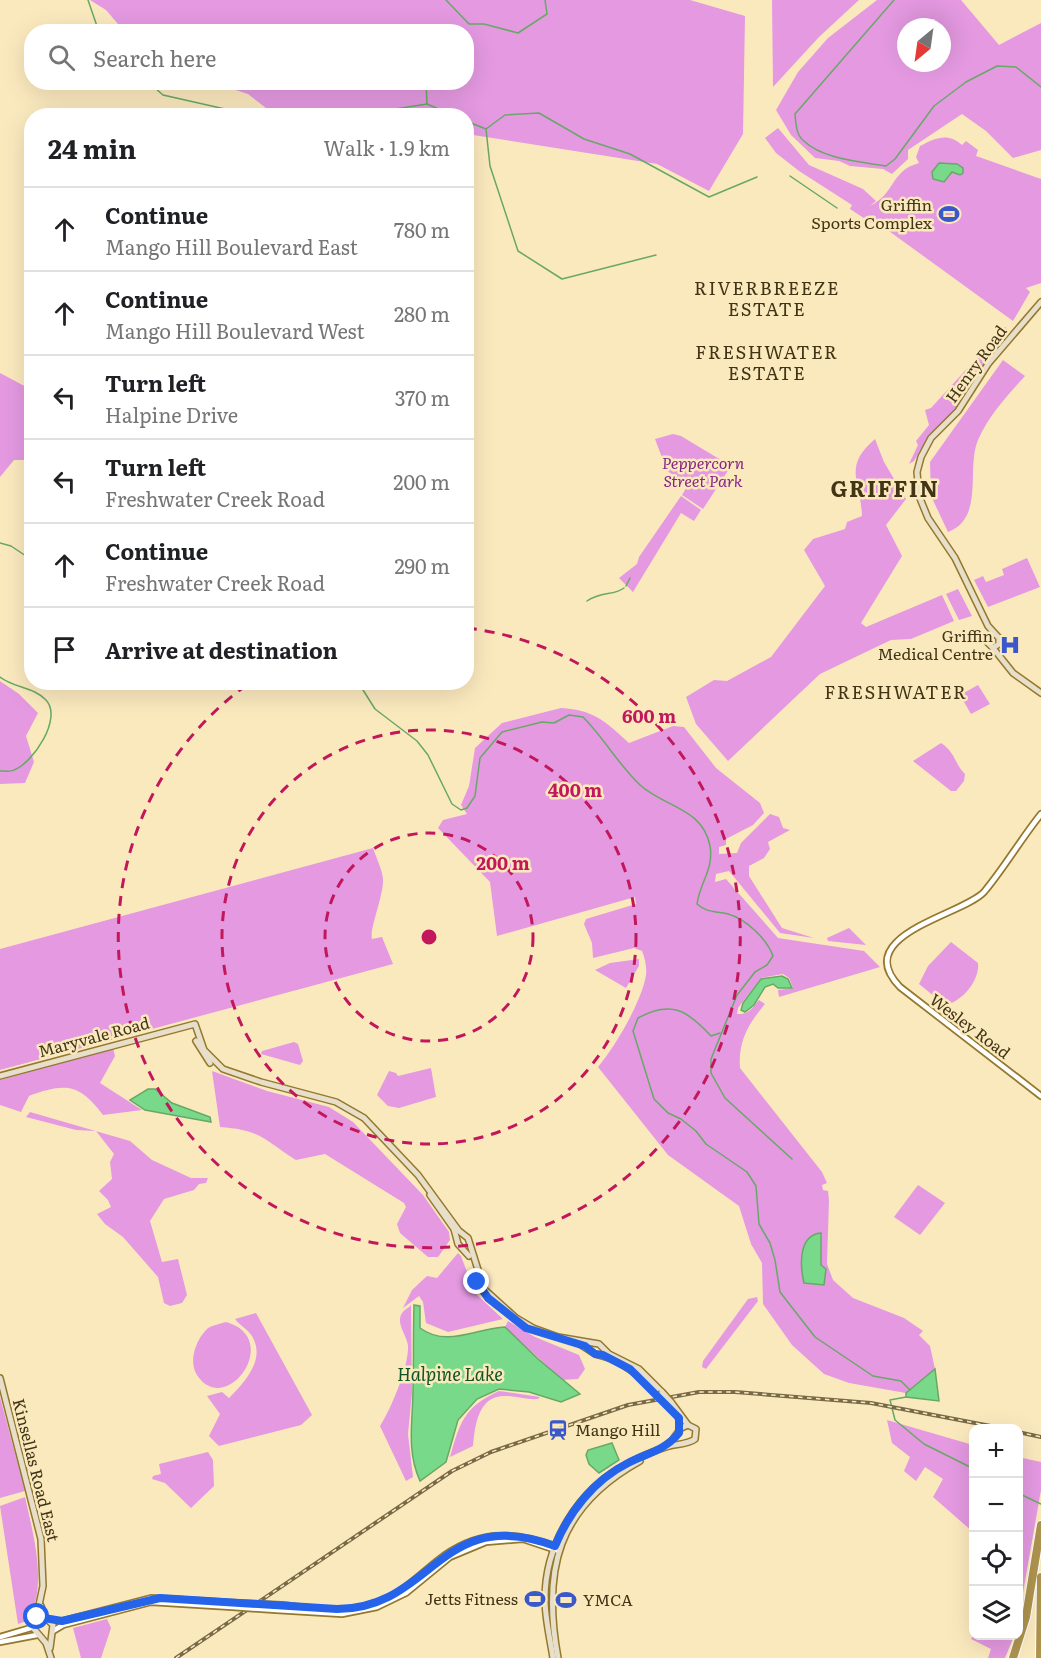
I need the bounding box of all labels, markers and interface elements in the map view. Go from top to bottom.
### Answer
north arrow [897,18,951,72]
search box [24,24,474,90]
icon: search [45,41,78,74]
text: Search here [93,41,216,74]
text: 24 min [48,128,136,167]
text: Walk · 1.9 km [323,132,450,162]
place label: Griffin Sports Complex [811,192,933,234]
text: Continue [105,198,208,231]
sports icon: Griffin Sports Complex [937,202,961,226]
icon: ahead [48,213,81,246]
text: 780 m [394,214,450,244]
text: Mango Hill Boulevard East [105,231,358,261]
district label: RIVERBREEZE ESTATE [694,274,840,322]
text: Continue [105,282,208,315]
icon: ahead [48,297,81,330]
text: 280 m [394,298,450,328]
text: Mango Hill Boulevard West [105,315,365,345]
street label: Henry Road [939,320,1012,407]
district label: FRESHWATER ESTATE [695,338,839,386]
text: Turn left [105,366,206,399]
icon: left [48,381,81,414]
text: 370 m [395,382,450,412]
text: Halpine Drive [105,399,238,429]
text: Turn left [105,450,206,483]
park label: Peppercorn Street Park [662,450,745,492]
icon: left [48,465,81,498]
text: 200 m [393,466,450,496]
district label: GRIFFIN [831,471,939,504]
text: Freshwater Creek Road [105,483,325,513]
text: Continue [105,534,208,567]
icon: ahead [48,549,81,582]
text: 290 m [394,550,450,580]
text: Freshwater Creek Road [105,567,325,597]
place label: Griffin Medical Centre [877,623,993,665]
icon: arrive [48,633,81,666]
text: Arrive at destination [105,633,338,666]
hospital icon: Griffin Medical Centre [998,633,1022,657]
district label: FRESHWATER [824,678,968,705]
text: 600 m [622,702,676,729]
text: 400 m [548,776,602,803]
text: 200 m [476,849,530,876]
centre of rings [419,927,439,947]
street label: Wesley Road [925,987,1016,1064]
street label: Maryvale Road [35,1010,152,1062]
route end [463,1268,489,1294]
water label: Halpine Lake [397,1360,503,1387]
street label: Kinsellas Road East [8,1396,67,1544]
place label: Mango Hill [575,1417,660,1441]
station icon: Mango Hill [546,1418,570,1442]
map controls [969,1424,1023,1640]
button: + [969,1424,1023,1478]
button: − [969,1478,1023,1532]
button: locate [969,1532,1023,1586]
place label: Jetts Fitness [425,1586,518,1610]
button: layers [969,1586,1023,1640]
sports icon: Jetts Fitness [523,1587,547,1611]
place label: YMCA [583,1587,633,1611]
sports icon: YMCA [554,1588,578,1612]
route start [23,1603,49,1629]

